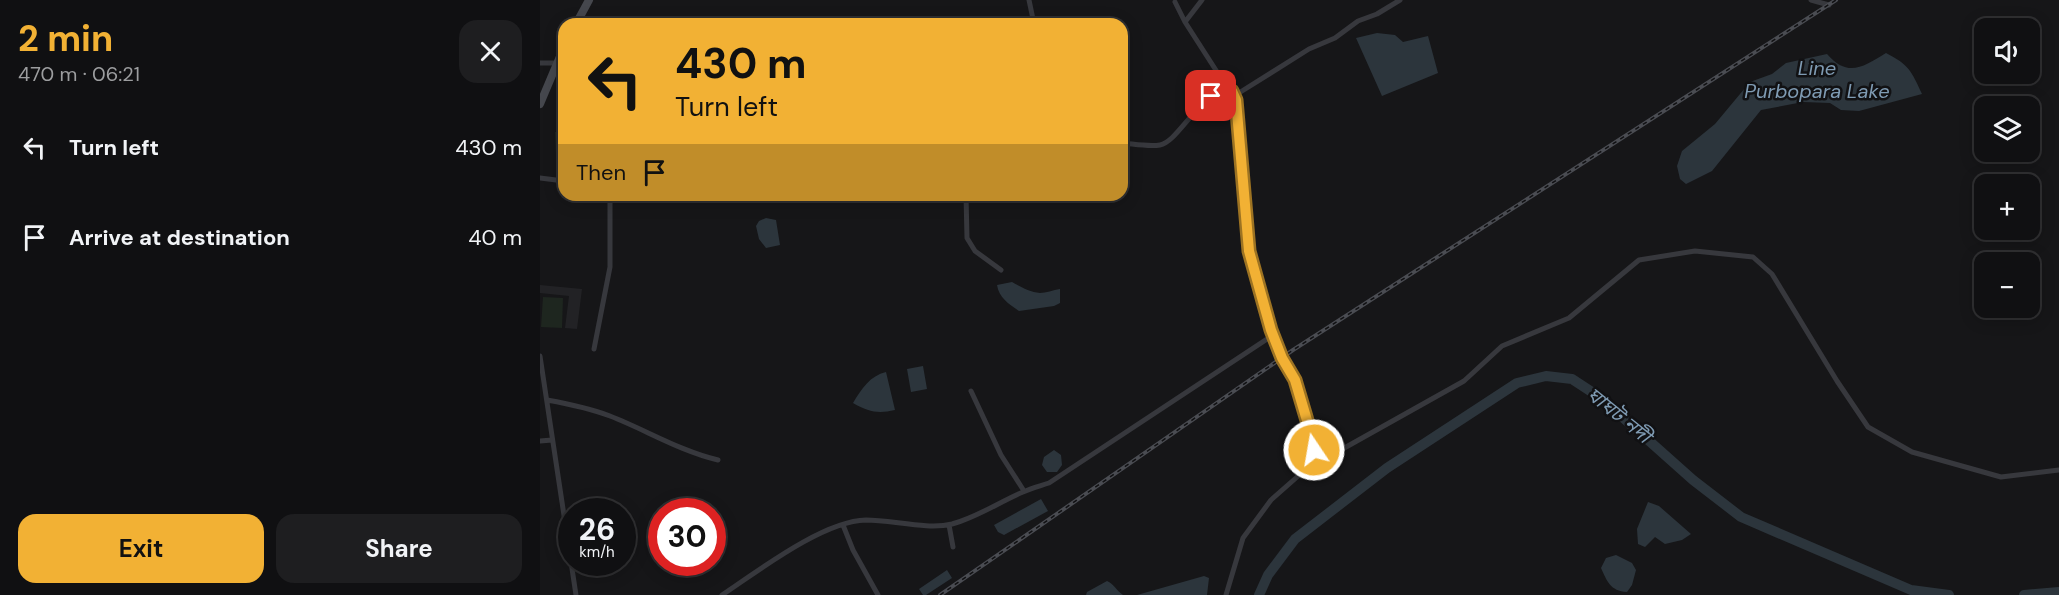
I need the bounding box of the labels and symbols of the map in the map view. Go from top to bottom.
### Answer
water label: Line Purbopara Lake [1744,55,1890,104]
pin [1185,70,1236,121]
water label: ঘাঘট নদী [1582,381,1659,451]
position arrow [1282,418,1346,482]
speed limit sign: 30 [648,498,726,576]

